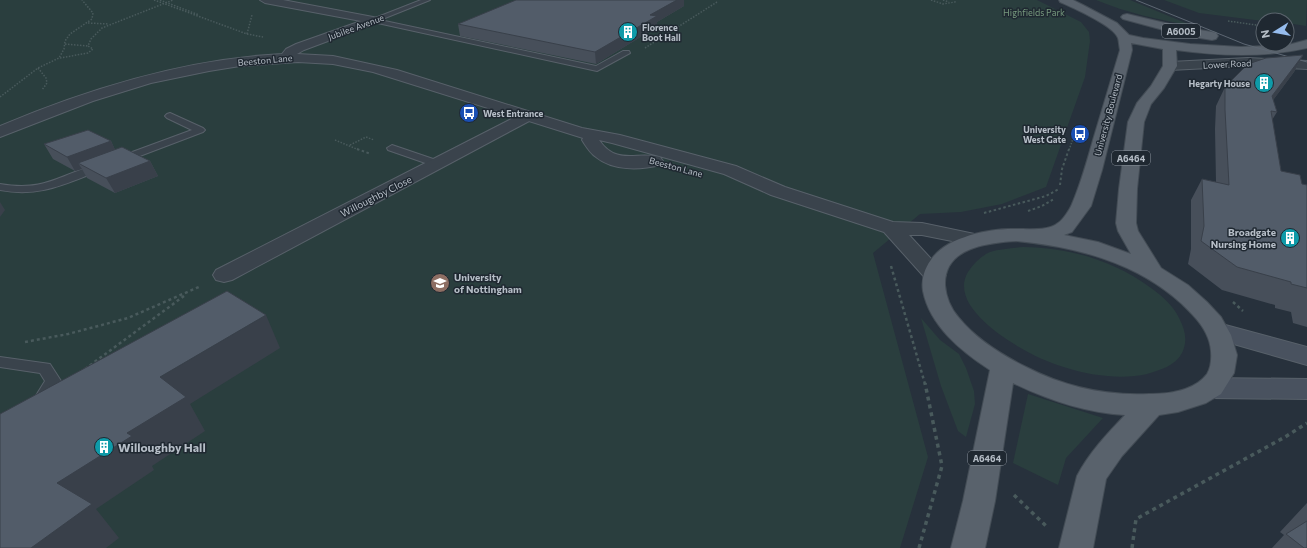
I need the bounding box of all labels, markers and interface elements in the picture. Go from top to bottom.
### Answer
park label: Highfields Park [1003,7,1065,18]
street label: Jubilee Avenue [326,12,386,42]
north arrow [1255,12,1295,52]
building icon: Florence Boot Hall [617,21,639,43]
place label: Florence Boot Hall [642,22,681,43]
road number: A6005 [1162,24,1200,38]
text: N [1258,29,1272,39]
street label: Beeston Lane [237,52,293,68]
street label: Lower Road [1202,57,1252,71]
building icon: Hegarty House [1253,72,1275,94]
street label: University Boulevard [1092,73,1124,157]
place label: Hegarty House [1188,78,1250,89]
bus stop icon: West Entrance [458,102,480,124]
place label: West Entrance [483,108,544,119]
bus stop icon: University West Gate [1069,123,1091,145]
place label: University West Gate [1023,124,1066,145]
road number: A6464 [1112,151,1150,165]
street label: Beeston Lane [648,155,704,179]
street label: Willoughby Close [338,173,414,219]
place label: Broadgate Nursing Home [1211,226,1276,250]
building icon: Broadgate Nursing Home [1279,227,1301,249]
place label: University of Nottingham [454,271,522,295]
school or university icon: University of Nottingham [429,272,451,294]
building icon: Willoughby Hall [93,436,115,458]
place label: Willoughby Hall [118,440,206,454]
road number: A6464 [968,451,1006,465]

